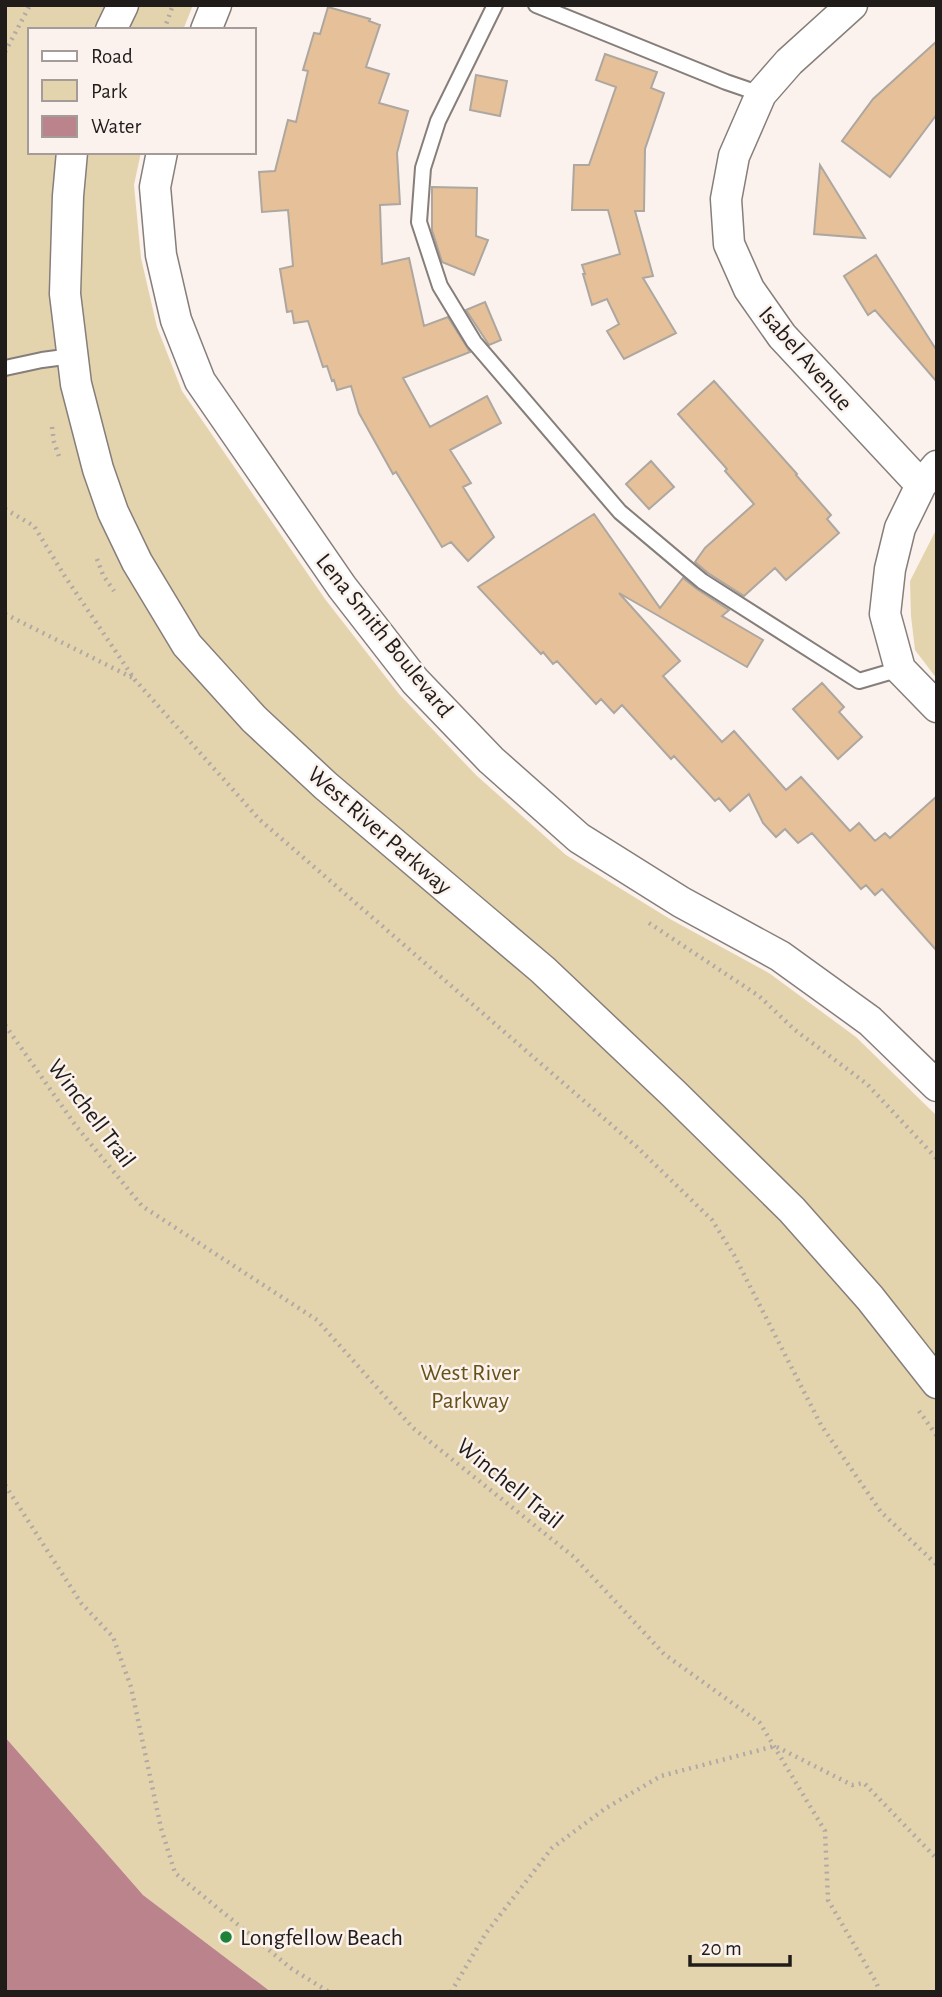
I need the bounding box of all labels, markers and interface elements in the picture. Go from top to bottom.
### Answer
legend [28,28,256,154]
text: Road [91,46,133,67]
text: Park [91,81,128,102]
text: Water [91,116,141,137]
street label: Isabel Avenue [754,302,857,415]
street label: Lena Smith Boulevard [311,549,457,722]
street label: West River Parkway [303,762,456,899]
street label: Winchell Trail [43,1055,140,1172]
park label: West River Parkway [420,1361,520,1413]
street label: Winchell Trail [452,1434,567,1534]
scale bar [690,1924,790,1968]
place label: Longfellow Beach [240,1926,403,1950]
marker: Longfellow Beach [218,1929,234,1945]
text: 20 m [701,1938,742,1959]

